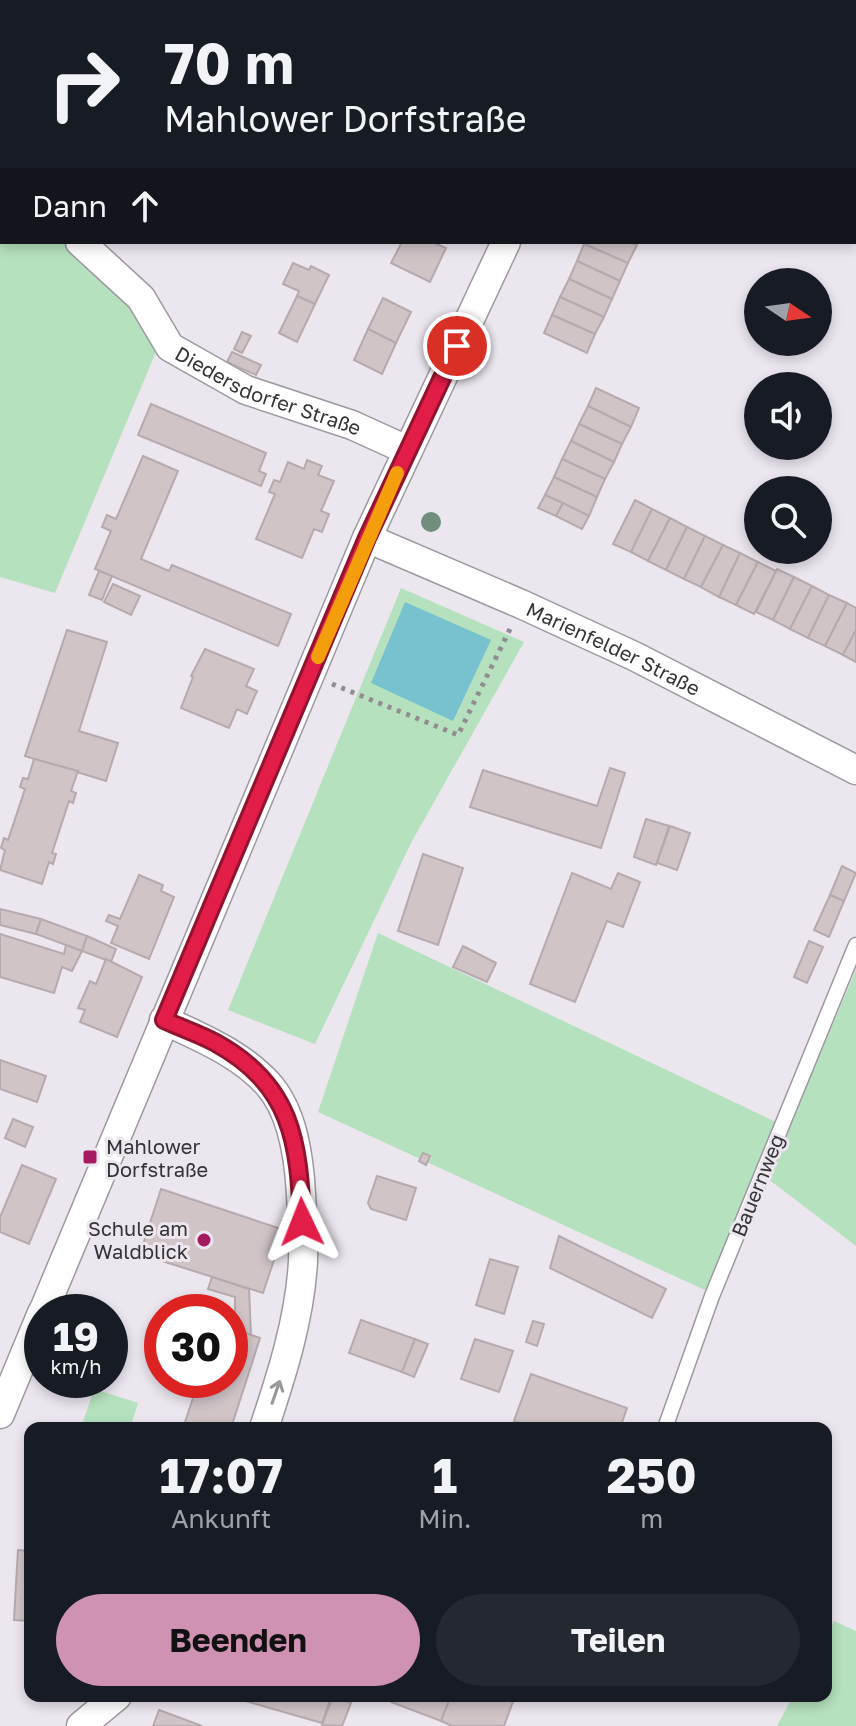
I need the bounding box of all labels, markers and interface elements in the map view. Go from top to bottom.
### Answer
text: 70 m [164,29,294,96]
icon: right [32,32,136,136]
text: Mahlower Dorfstraße [164,97,527,140]
icon: ahead [123,184,167,228]
text: Dann [32,188,107,224]
north arrow [744,268,832,356]
map controls [744,268,832,564]
pin [423,312,491,380]
icon: arrive [435,324,479,368]
street label: Diedersdorfer Straße [171,341,365,440]
button: sound [744,372,832,460]
button: search [744,476,832,564]
street label: Marienfelder Straße [523,596,704,700]
street label: Bauernweg [726,1130,788,1240]
place label: Mahlower Dorfstraße [106,1134,208,1181]
marker: Mahlower Dorfstraße [81,1148,99,1166]
position arrow [260,1180,344,1264]
place label: Schule am Waldblick [88,1216,188,1263]
marker: Schule am Waldblick [195,1231,213,1249]
speed limit sign: 30 [144,1294,248,1398]
text: 19 [53,1312,99,1360]
text: km/h [51,1354,101,1378]
one-way arrow [269,1380,284,1406]
text: 17:07 [159,1446,283,1504]
text: 1 [433,1446,457,1504]
text: 250 [607,1446,697,1504]
text: Ankunft [171,1503,271,1534]
text: Min. [418,1503,471,1534]
text: m [640,1503,663,1534]
button: Beenden [56,1594,420,1686]
button: Teilen [436,1594,800,1686]

